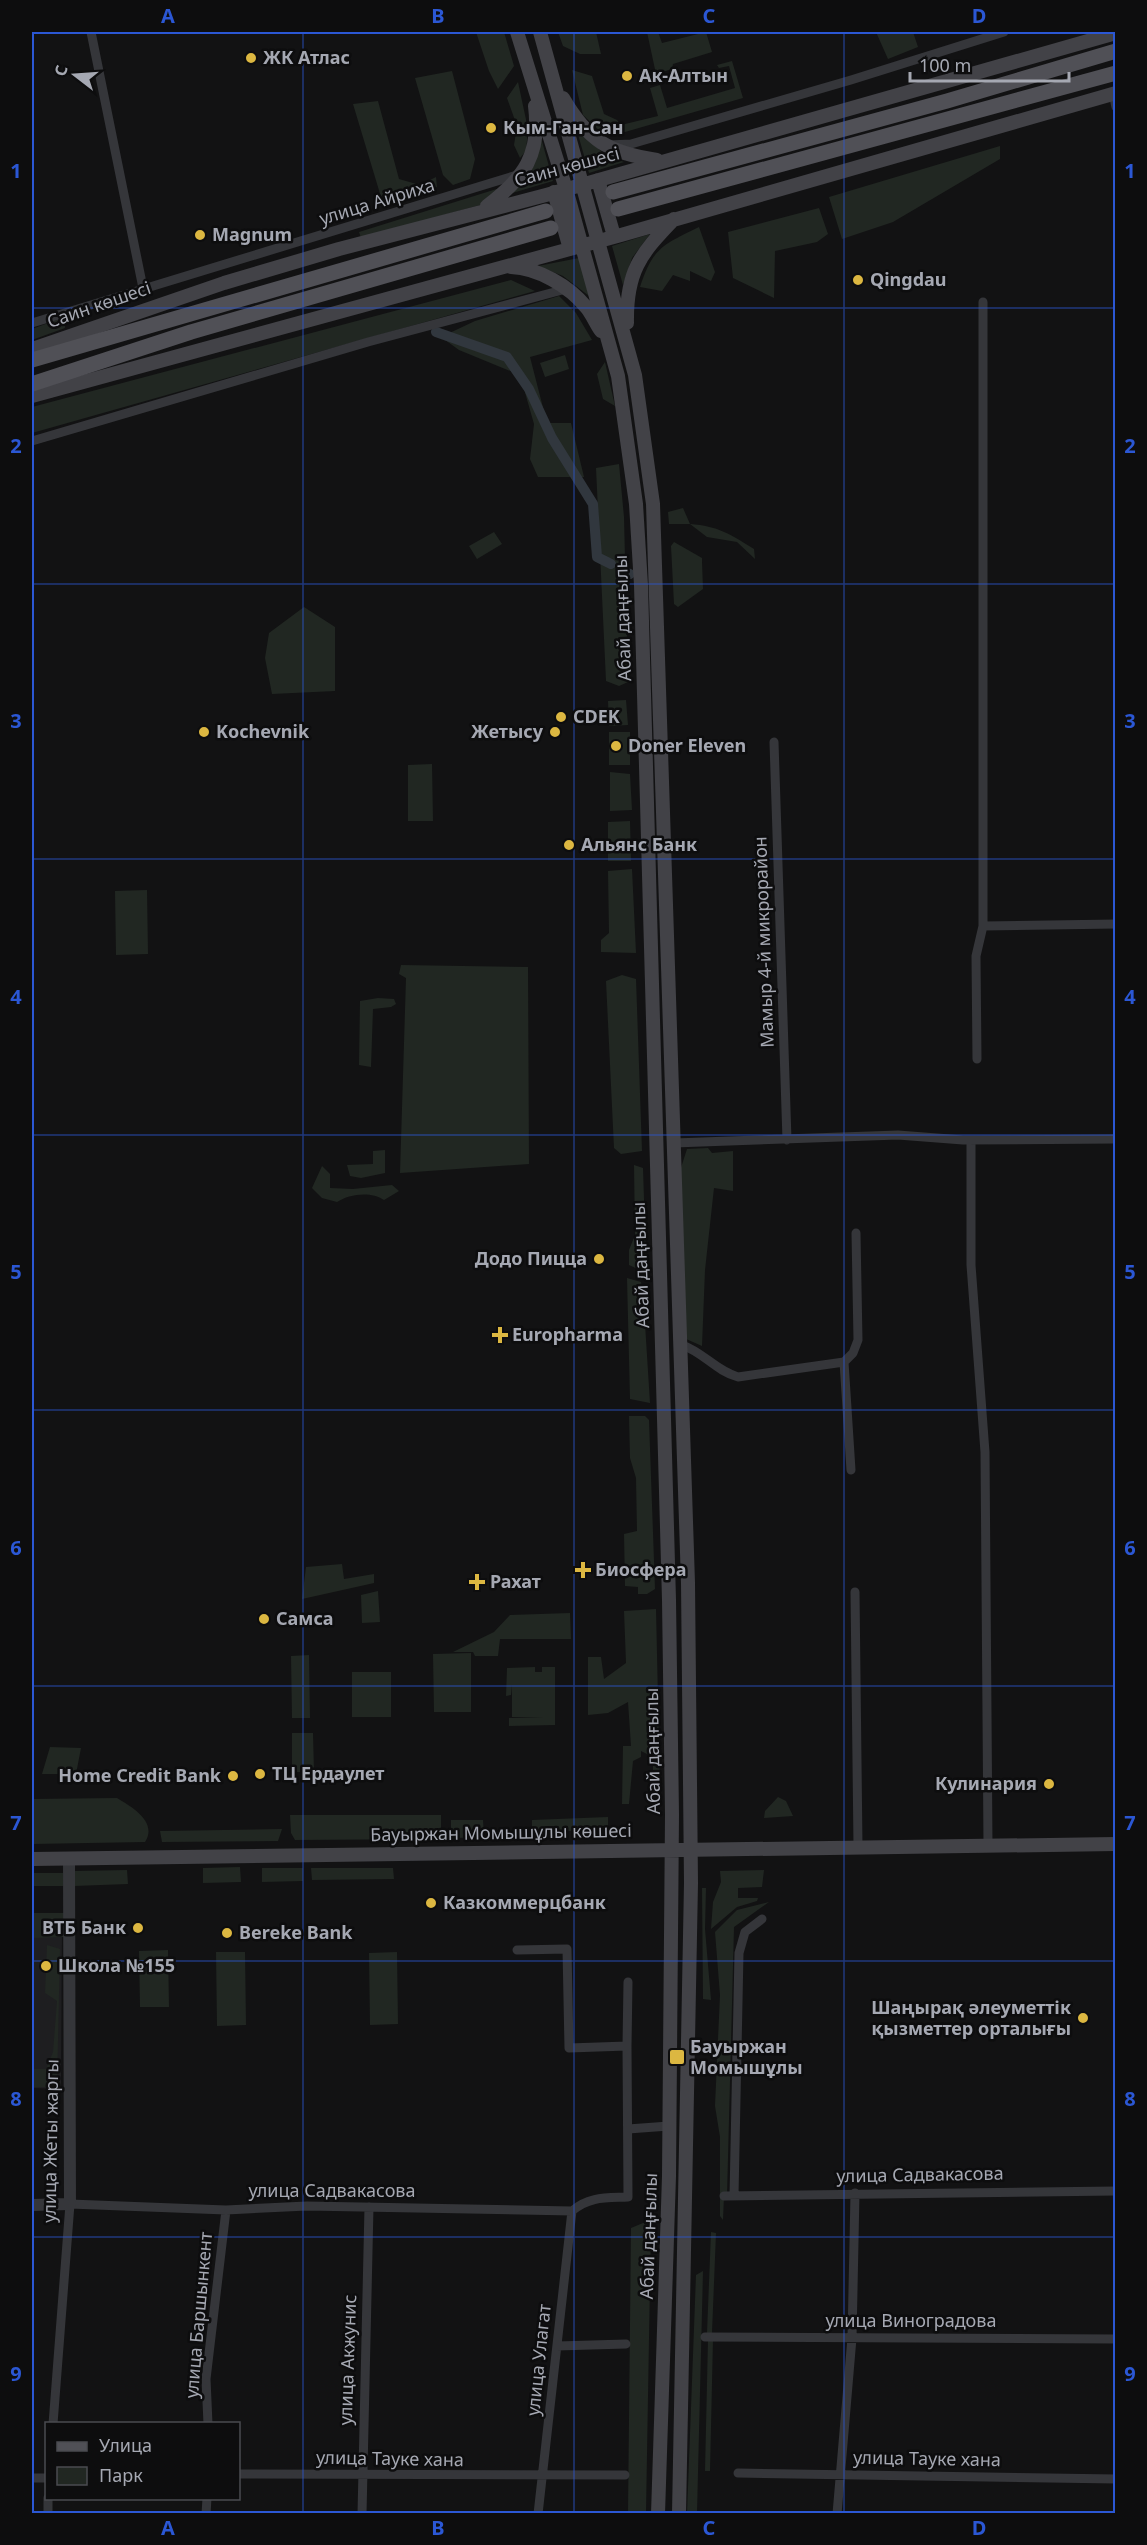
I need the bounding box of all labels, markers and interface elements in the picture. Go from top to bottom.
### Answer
text: A [161,2,175,29]
text: B [431,2,445,29]
text: C [703,2,716,29]
text: D [972,2,986,29]
north arrow [45,45,105,105]
place label: ЖК Атлас [263,45,350,69]
scale bar [910,45,1069,83]
marker: ЖК Атлас [244,51,258,65]
text: 100 m [919,53,971,77]
text: С [49,62,73,79]
place label: Ак-Алтын [639,63,728,87]
marker: Ак-Алтын [620,69,634,83]
place label: Кым-Ган-Сан [503,115,624,139]
marker: Кым-Ган-Сан [484,121,498,135]
street label: Саин көшесі [511,140,622,192]
text: 1 [10,157,22,184]
text: 1 [1124,157,1136,184]
street label: улица Айриха [316,172,437,230]
place label: Magnum [212,222,292,246]
marker: Magnum [193,228,207,242]
place label: Qingdau [870,267,947,291]
marker: Qingdau [851,273,865,287]
street label: Саин көшесі [44,275,154,333]
text: 2 [10,432,22,459]
text: 2 [1124,432,1136,459]
street label: Абай даңғылы [608,554,636,682]
place label: CDEK [573,704,620,728]
text: 3 [10,707,22,734]
text: 3 [1124,707,1136,734]
marker: CDEK [554,710,568,724]
place label: Kochevnik [216,719,310,743]
place label: Жетысу [471,719,544,743]
marker: Kochevnik [197,725,211,739]
marker: Жетысу [548,725,562,739]
place label: Doner Eleven [628,733,746,757]
marker: Doner Eleven [609,739,623,753]
place label: Альянс Банк [581,832,697,856]
street label: Мамыр 4-й микрорайон [747,836,779,1048]
marker: Альянс Банк [562,838,576,852]
text: 4 [10,983,22,1010]
text: 4 [1124,983,1136,1010]
street label: Абай даңғылы [626,1201,654,1329]
place label: Додо Пицца [475,1246,587,1270]
marker: Додо Пицца [592,1252,606,1266]
text: 5 [10,1258,22,1285]
text: 5 [1124,1258,1136,1285]
place label: Europharma [512,1322,623,1346]
marker: Europharma [493,1328,507,1342]
text: 6 [10,1534,22,1561]
text: 6 [1124,1534,1136,1561]
place label: Биосфера [595,1557,687,1581]
marker: Биосфера [576,1563,590,1577]
place label: Рахат [490,1569,541,1593]
marker: Рахат [468,1573,486,1591]
place label: Самса [276,1606,334,1630]
marker: Самса [257,1612,271,1626]
street label: Абай даңғылы [639,1688,665,1814]
place label: ТЦ Ердаулет [272,1761,384,1785]
place label: Home Credit Bank [58,1763,222,1787]
marker: ТЦ Ердаулет [253,1767,267,1781]
marker: Home Credit Bank [226,1769,240,1783]
place label: Кулинария [935,1771,1037,1795]
marker: Кулинария [1042,1777,1056,1791]
text: 7 [10,1809,22,1836]
text: 7 [1124,1809,1136,1836]
street label: Бауыржан Момышұлы көшесі [370,1818,632,1846]
place label: Казкоммерцбанк [443,1890,606,1914]
marker: Казкоммерцбанк [424,1896,438,1910]
place label: ВТБ Банк [42,1915,126,1939]
place label: Bereke Bank [239,1920,353,1944]
marker: ВТБ Банк [131,1921,145,1935]
marker: Bereke Bank [220,1926,234,1940]
place label: Школа №155 [58,1953,175,1977]
marker: Школа №155 [39,1959,53,1973]
place label: Шаңырақ әлеуметтік қызметтер орталығы [871,1995,1071,2040]
marker: Шаңырақ әлеуметтік қызметтер орталығы [1076,2011,1090,2025]
place label: Бауыржан Момышұлы [690,2034,803,2079]
marker: Бауыржан Момышұлы [668,2048,686,2066]
street label: улица Жеты жаргы [37,2059,63,2223]
text: 8 [10,2085,22,2112]
text: 8 [1124,2085,1136,2112]
street label: улица Садвакасова [836,2161,1004,2187]
street label: Абай даңғылы [634,2172,662,2300]
street label: улица Садвакасова [248,2178,416,2202]
street label: улица Баршынкент [179,2230,217,2399]
street label: улица Акжунис [333,2294,361,2426]
street label: улица Улагат [520,2302,556,2417]
street label: улица Виноградова [826,2308,996,2332]
text: 9 [10,2360,22,2387]
text: 9 [1124,2360,1136,2387]
legend [45,2422,240,2500]
text: Улица [99,2433,152,2457]
street label: улица Тауке хана [316,2445,464,2471]
street label: улица Тауке хана [853,2445,1001,2471]
text: Парк [99,2463,143,2487]
text: A [161,2514,175,2541]
text: B [431,2514,445,2541]
text: C [703,2514,716,2541]
text: D [972,2514,986,2541]

